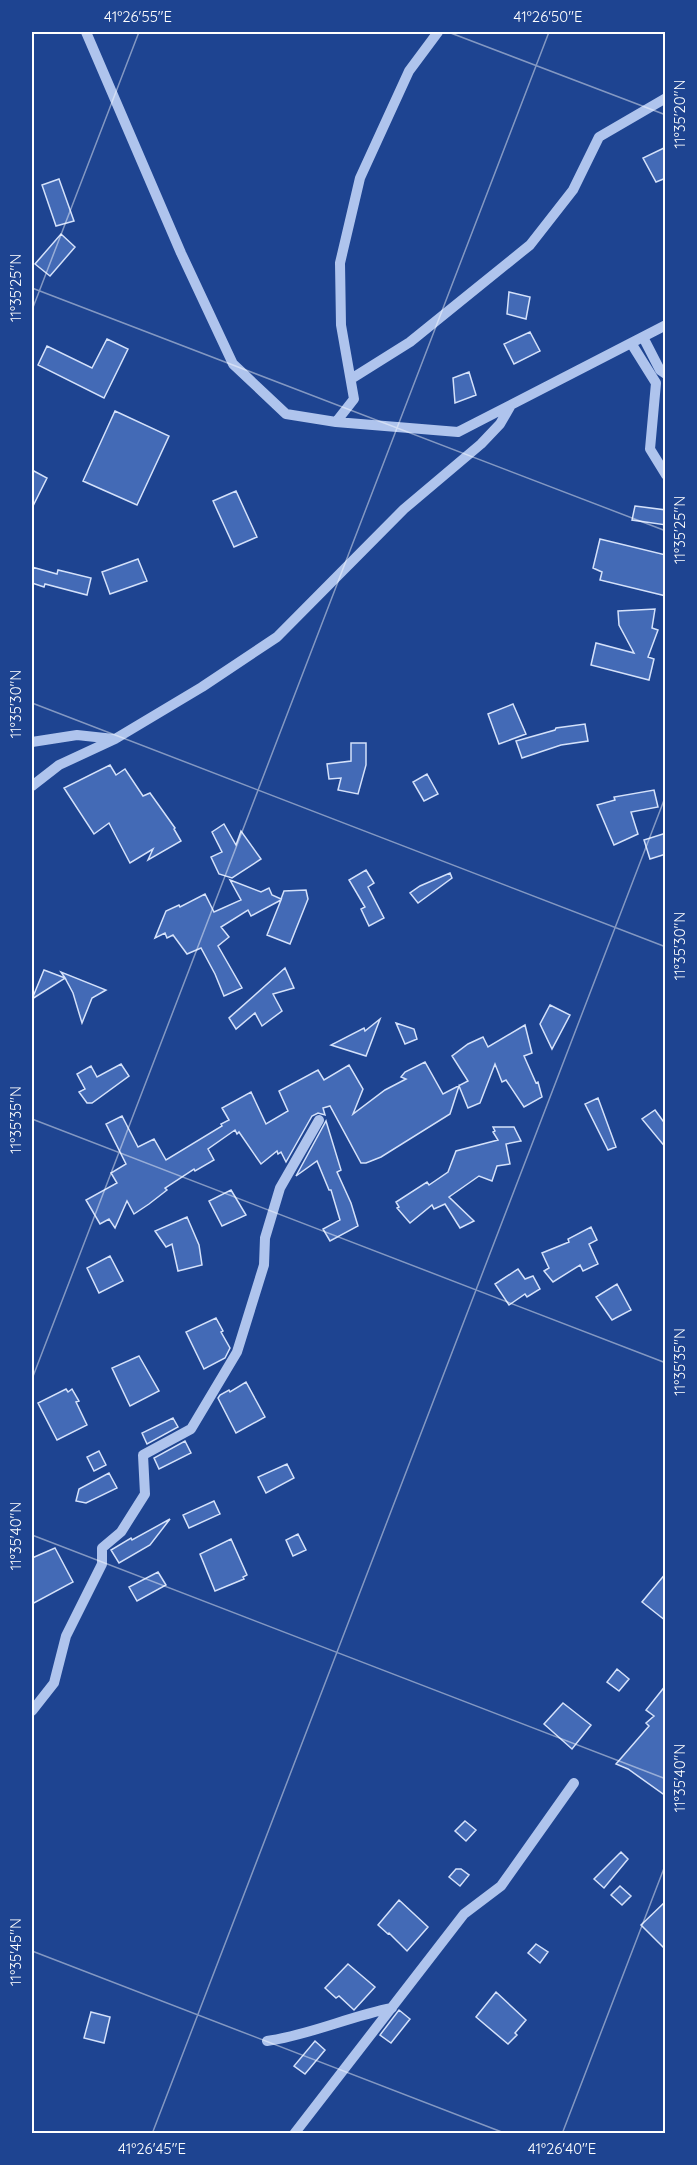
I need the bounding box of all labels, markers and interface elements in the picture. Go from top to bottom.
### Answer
text: 41°26'55"E [104,7,172,26]
text: 41°26'50"E [514,7,582,26]
text: 11°35'20"N [670,80,689,148]
text: 11°35'25"N [6,254,25,322]
text: 11°35'25"N [670,496,689,564]
text: 11°35'30"N [6,670,25,738]
text: 11°35'30"N [670,912,689,980]
text: 11°35'35"N [6,1086,25,1154]
text: 11°35'35"N [670,1328,689,1396]
text: 11°35'40"N [6,1502,25,1570]
text: 11°35'40"N [670,1744,689,1812]
text: 11°35'45"N [6,1918,25,1986]
text: 41°26'45"E [118,2139,186,2158]
text: 41°26'40"E [528,2139,596,2158]

